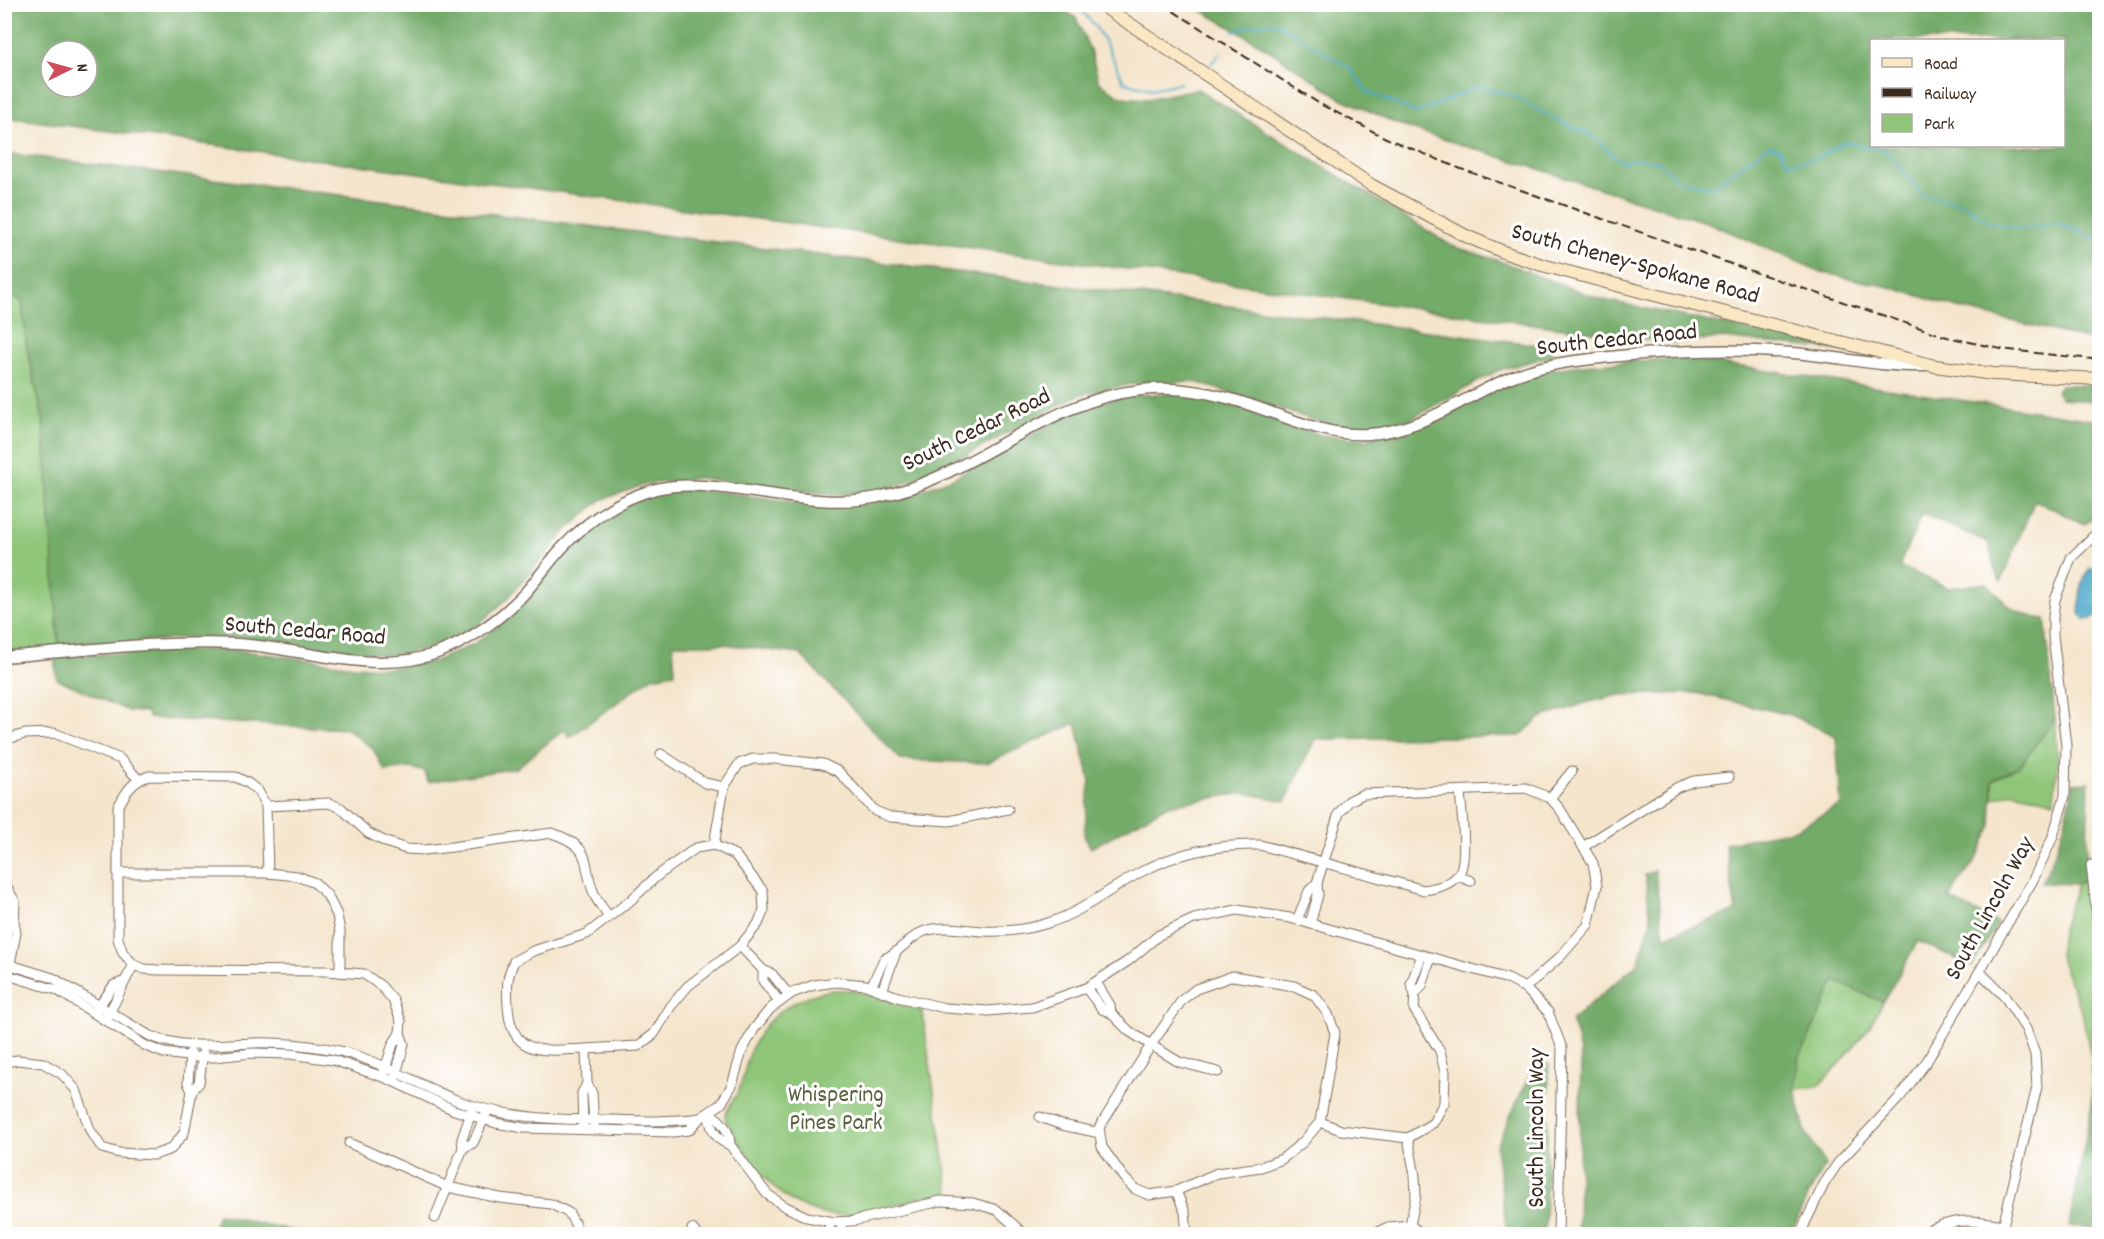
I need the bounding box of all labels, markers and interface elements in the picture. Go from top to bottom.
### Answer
north arrow [39,39,99,99]
legend [1870,39,2065,147]
text: Road [1924,53,1958,78]
text: N [70,63,93,73]
text: Railway [1924,83,1977,108]
text: Park [1924,113,1955,138]
street label: South Cheney-Spokane Road [1507,216,1763,314]
street label: South Cedar Road [1535,316,1699,366]
street label: South Cedar Road [897,380,1057,482]
street label: South Cedar Road [223,608,387,656]
street label: South Lincoln Way [1937,830,2045,987]
street label: South Lincoln Way [1521,1047,1555,1208]
park label: Whispering Pines Park [788,1079,884,1141]

